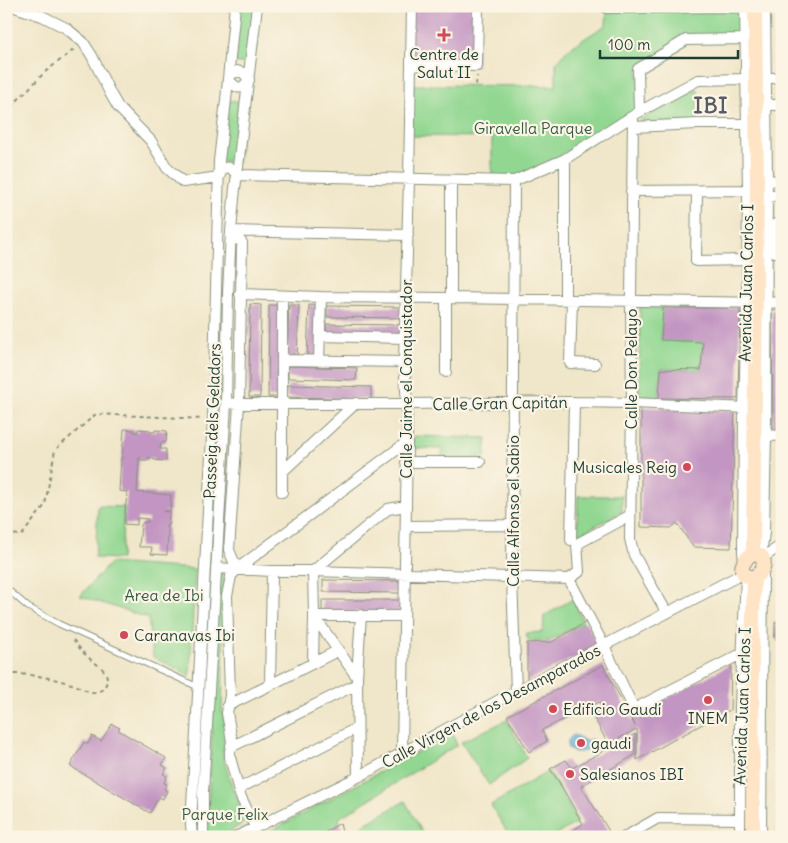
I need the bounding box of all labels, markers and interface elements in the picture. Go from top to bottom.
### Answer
marker: Centre de Salut II [437,28,451,42]
scale bar [600,28,738,60]
text: 100 m [608,35,650,54]
place label: Centre de Salut II [409,44,479,82]
district label: IBI [694,92,728,119]
park label: Giravella Parque [474,118,592,138]
street label: Avenida Juan Carlos I [735,204,757,362]
street label: Calle Jaime el Conquistador [396,279,416,479]
street label: Calle Don Pelayo [621,309,641,429]
street label: Passeig dels Geladors [199,343,225,499]
street label: Calle Gran Capitán [432,392,568,414]
street label: Calle Alfonso el Sabio [503,435,523,587]
place label: Musicales Reig [572,457,677,477]
marker: Musicales Reig [681,461,693,473]
park label: Area de Ibi [124,585,204,605]
place label: Caranavas Ibi [134,625,235,645]
street label: Avenida Juan Carlos I [729,627,755,785]
marker: Caranavas Ibi [118,629,130,641]
street label: Calle Virgen de los Desamparados [378,640,604,772]
marker: INEM [702,694,714,706]
place label: Edificio Gaudí [563,699,662,719]
marker: Edificio Gaudí [547,703,559,715]
place label: INEM [688,708,728,728]
place label: gaudi [591,733,631,753]
marker: gaudi [575,737,587,749]
place label: Salesianos IBI [580,764,684,784]
marker: Salesianos IBI [564,768,576,780]
park label: Parque Felix [181,804,269,824]

